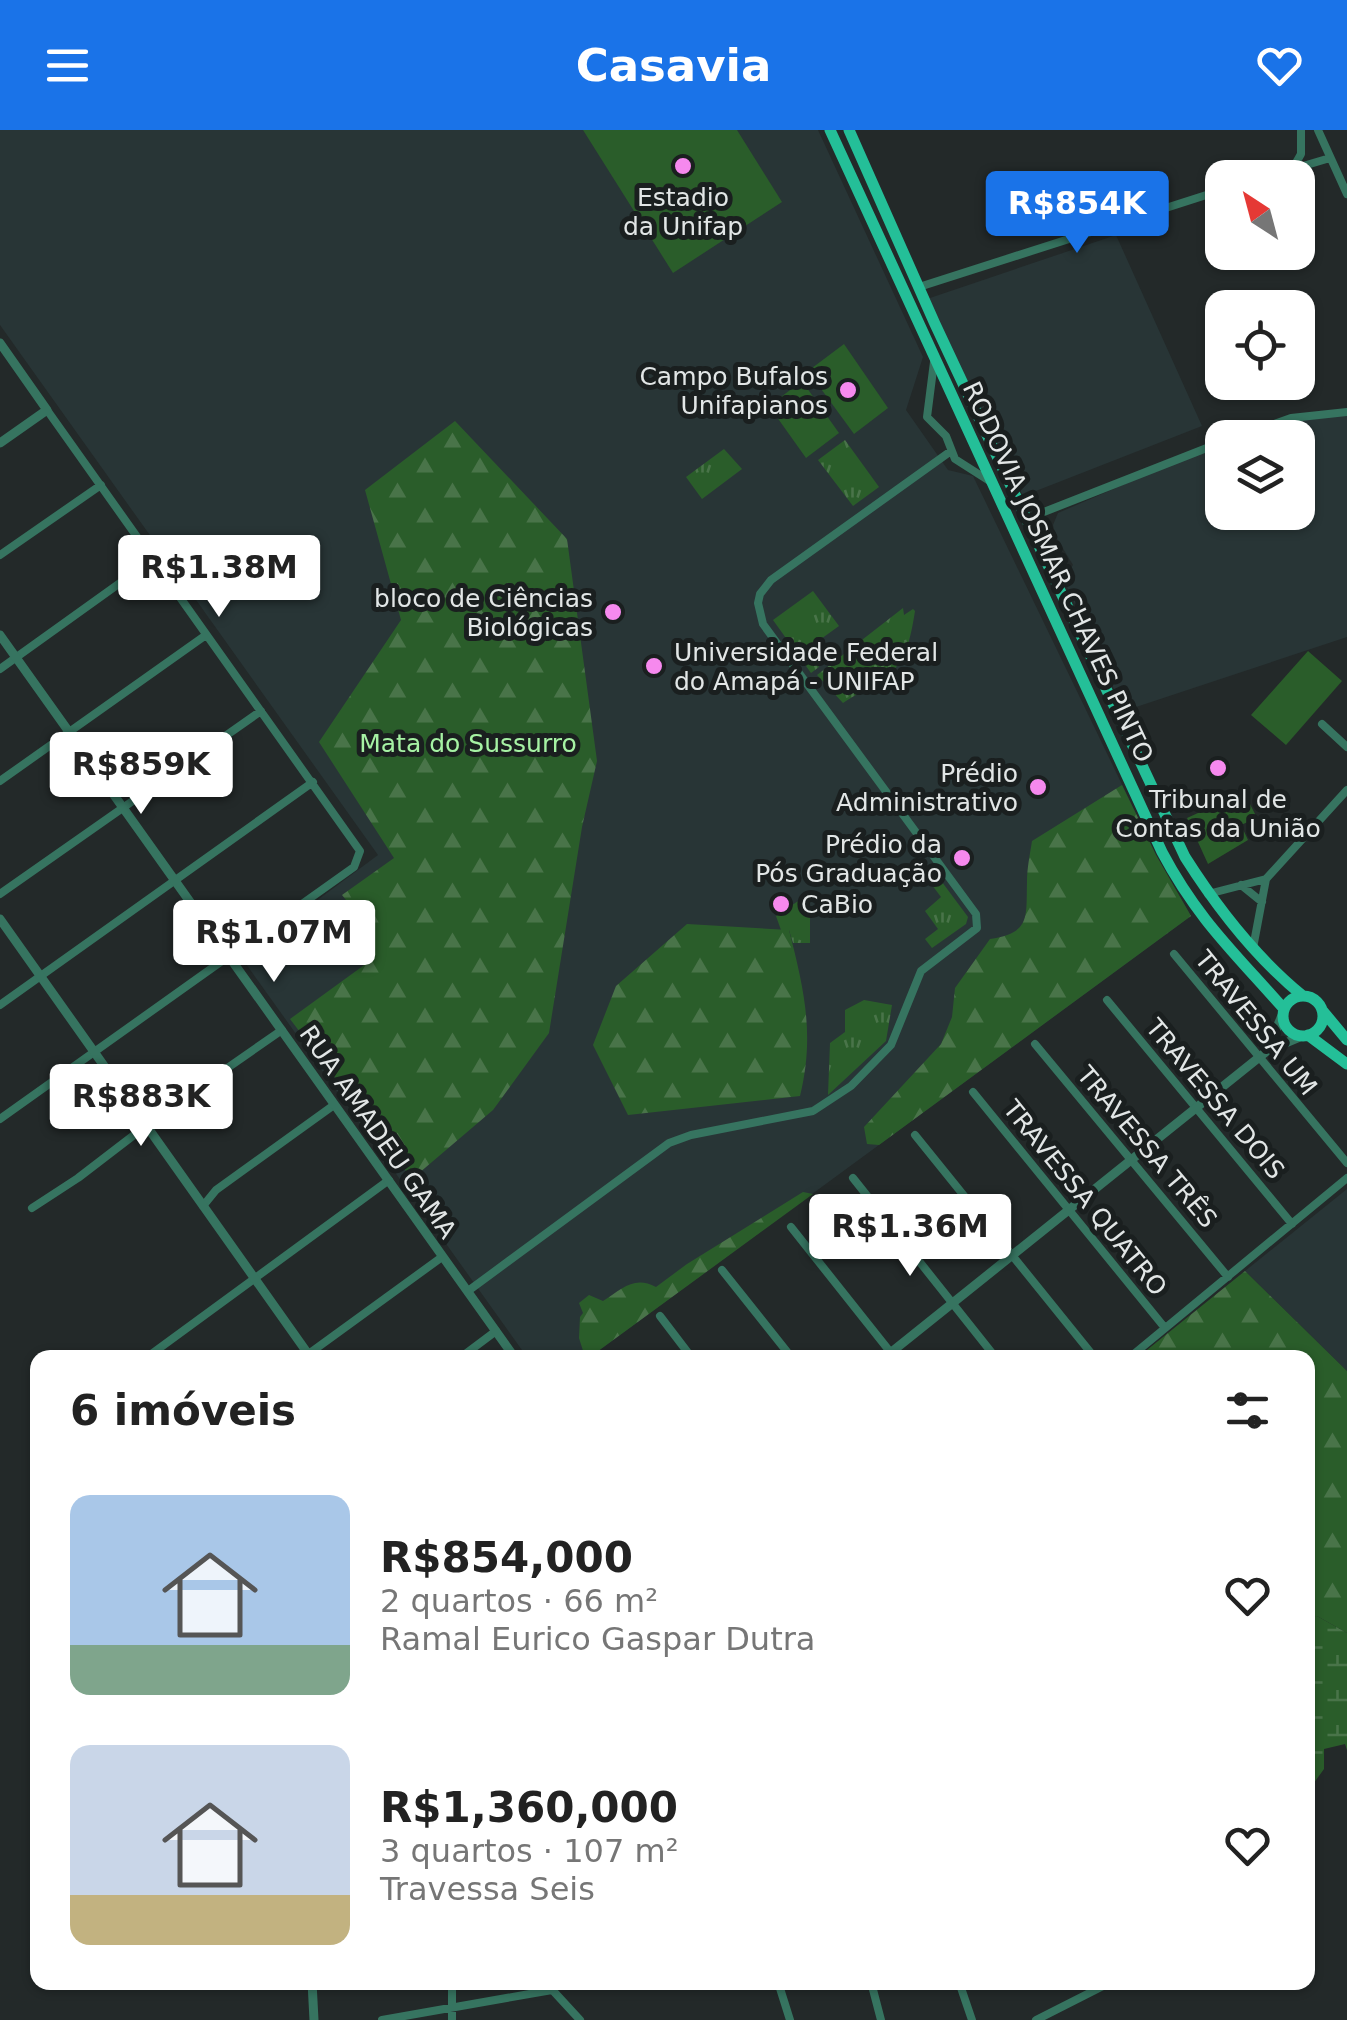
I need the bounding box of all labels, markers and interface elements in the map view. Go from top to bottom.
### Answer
icon: menu [40,38,95,93]
icon: heart [1252,38,1307,93]
text: Casavia [576,39,771,92]
marker: Estadio da Unifap [672,155,694,177]
north arrow [1205,160,1315,270]
map controls [1205,160,1315,530]
pin: R$854K [996,171,1158,256]
place label: Estadio da Unifap [623,183,743,241]
text: R$854K [1008,184,1146,222]
button: locate [1205,290,1315,400]
place label: Campo Bufalos Unifapianos [639,362,828,420]
street label: RODOVIA JOSMAR CHAVES PINTO [957,377,1159,767]
marker: Campo Bufalos Unifapianos [837,379,859,401]
button: layers [1205,420,1315,530]
pin: R$1.38M [127,535,311,620]
text: R$1.38M [140,548,298,586]
place label: bloco de Ciências Biológicas [374,584,593,642]
marker: bloco de Ciências Biológicas [602,601,624,623]
place label: Universidade Federal do Amapá - UNIFAP [674,638,938,696]
marker: Universidade Federal do Amapá - UNIFAP [643,655,665,677]
park label: Mata do Sussurro [359,729,577,758]
pin: R$859K [60,732,222,817]
text: R$859K [72,745,210,783]
marker: Tribunal de Contas da União [1207,757,1229,779]
place label: Prédio Administrativo [836,759,1018,817]
marker: Prédio Administrativo [1027,776,1049,798]
place label: Tribunal de Contas da União [1115,785,1321,843]
place label: Prédio da Pós Graduação [755,830,942,888]
marker: Prédio da Pós Graduação [951,847,973,869]
place label: CaBio [801,890,873,919]
marker: CaBio [770,893,792,915]
pin: R$1.07M [182,900,366,985]
text: R$1.07M [195,913,353,951]
street label: TRAVESSA UM [1188,944,1323,1101]
street label: TRAVESSA DOIS [1139,1013,1290,1185]
street label: RUA AMADEU GAMA [294,1020,462,1244]
street label: TRAVESSA TRÊS [1070,1060,1223,1234]
pin: R$883K [60,1064,222,1149]
text: R$883K [72,1077,210,1115]
street label: TRAVESSA QUATRO [997,1094,1173,1301]
pin: R$1.36M [818,1194,1002,1279]
text: R$1.36M [831,1207,989,1245]
icon: filters [1220,1383,1275,1438]
text: 6 imóveis [70,1386,296,1435]
text: R$854,000 [380,1533,633,1582]
icon: home [150,1535,270,1655]
icon: heart [1220,1568,1275,1623]
text: 2 quartos · 66 m² [380,1582,658,1620]
text: Ramal Eurico Gaspar Dutra [380,1620,815,1658]
text: R$1,360,000 [380,1783,678,1832]
icon: home [150,1785,270,1905]
icon: heart [1220,1818,1275,1873]
text: 3 quartos · 107 m² [380,1832,678,1870]
text: Travessa Seis [380,1870,595,1908]

